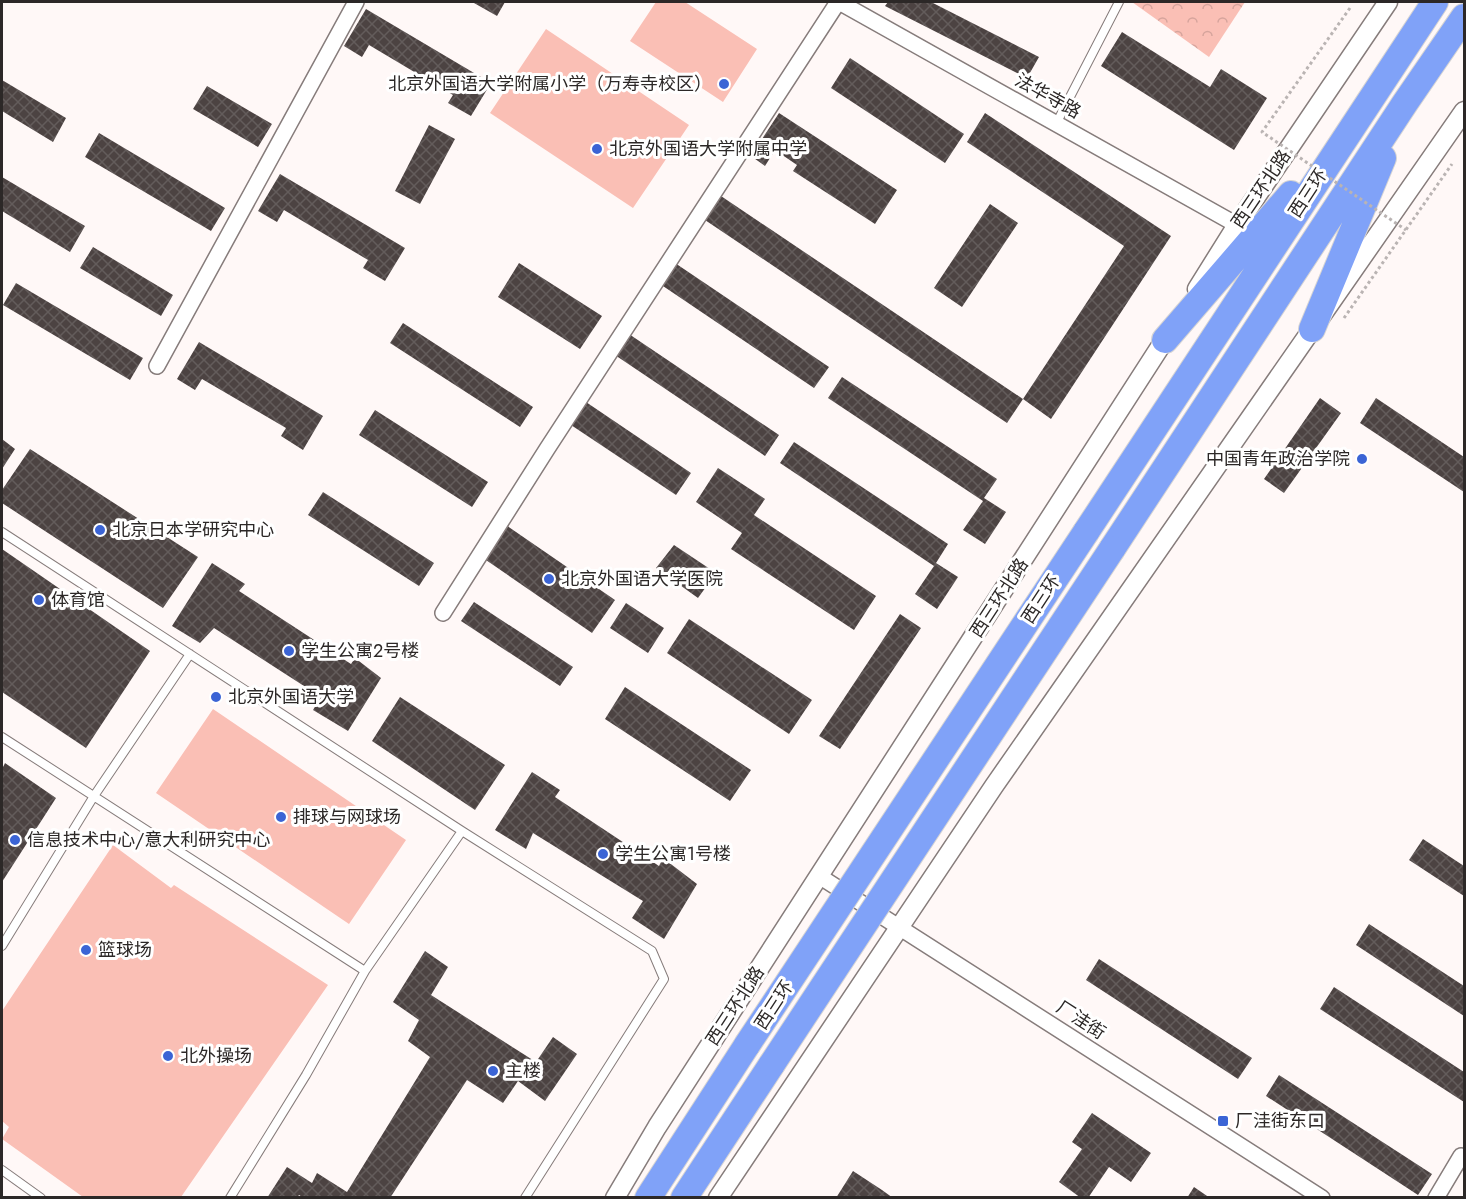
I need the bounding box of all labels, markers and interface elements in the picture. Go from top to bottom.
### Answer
street label: 法华寺路 [1010,67,1086,125]
place label: 北京外国语大学附属小学（万寿寺校区） [388,71,712,97]
marker: 北京外国语大学附属小学（万寿寺校区） [717,77,731,91]
place label: 北京外国语大学附属中学 [609,136,807,162]
marker: 北京外国语大学附属中学 [590,142,604,156]
street label: 西三环北路 [1225,144,1297,234]
street label: 西三环 [1282,163,1334,223]
place label: 中国青年政治学院 [1206,446,1350,472]
marker: 中国青年政治学院 [1355,452,1369,466]
place label: 北京日本学研究中心 [112,517,274,543]
marker: 北京日本学研究中心 [93,523,107,537]
street label: 西三环北路 [964,553,1034,643]
place label: 北京外国语大学医院 [561,566,723,592]
street label: 西三环 [1015,569,1067,629]
marker: 北京外国语大学医院 [542,572,556,586]
place label: 体育馆 [51,587,105,613]
marker: 体育馆 [32,593,46,607]
place label: 学生公寓2号楼 [301,638,419,664]
marker: 学生公寓2号楼 [282,644,296,658]
place label: 北京外国语大学 [228,684,354,710]
marker: 北京外国语大学 [209,690,223,704]
place label: 排球与网球场 [293,804,401,830]
marker: 排球与网球场 [274,810,288,824]
place label: 信息技术中心/意大利研究中心 [27,827,270,853]
marker: 信息技术中心/意大利研究中心 [8,833,22,847]
place label: 学生公寓1号楼 [615,841,731,867]
marker: 学生公寓1号楼 [596,847,610,861]
place label: 篮球场 [98,937,152,963]
marker: 篮球场 [79,943,93,957]
street label: 西三环北路 [700,961,770,1051]
street label: 西三环 [748,975,800,1035]
street label: 厂洼街 [1051,994,1111,1046]
place label: 北外操场 [180,1043,252,1069]
marker: 北外操场 [161,1049,175,1063]
place label: 主楼 [505,1058,541,1084]
marker: 主楼 [486,1064,500,1078]
place label: 厂洼街东口 [1235,1108,1325,1134]
marker: 厂洼街东口 [1216,1114,1230,1128]

